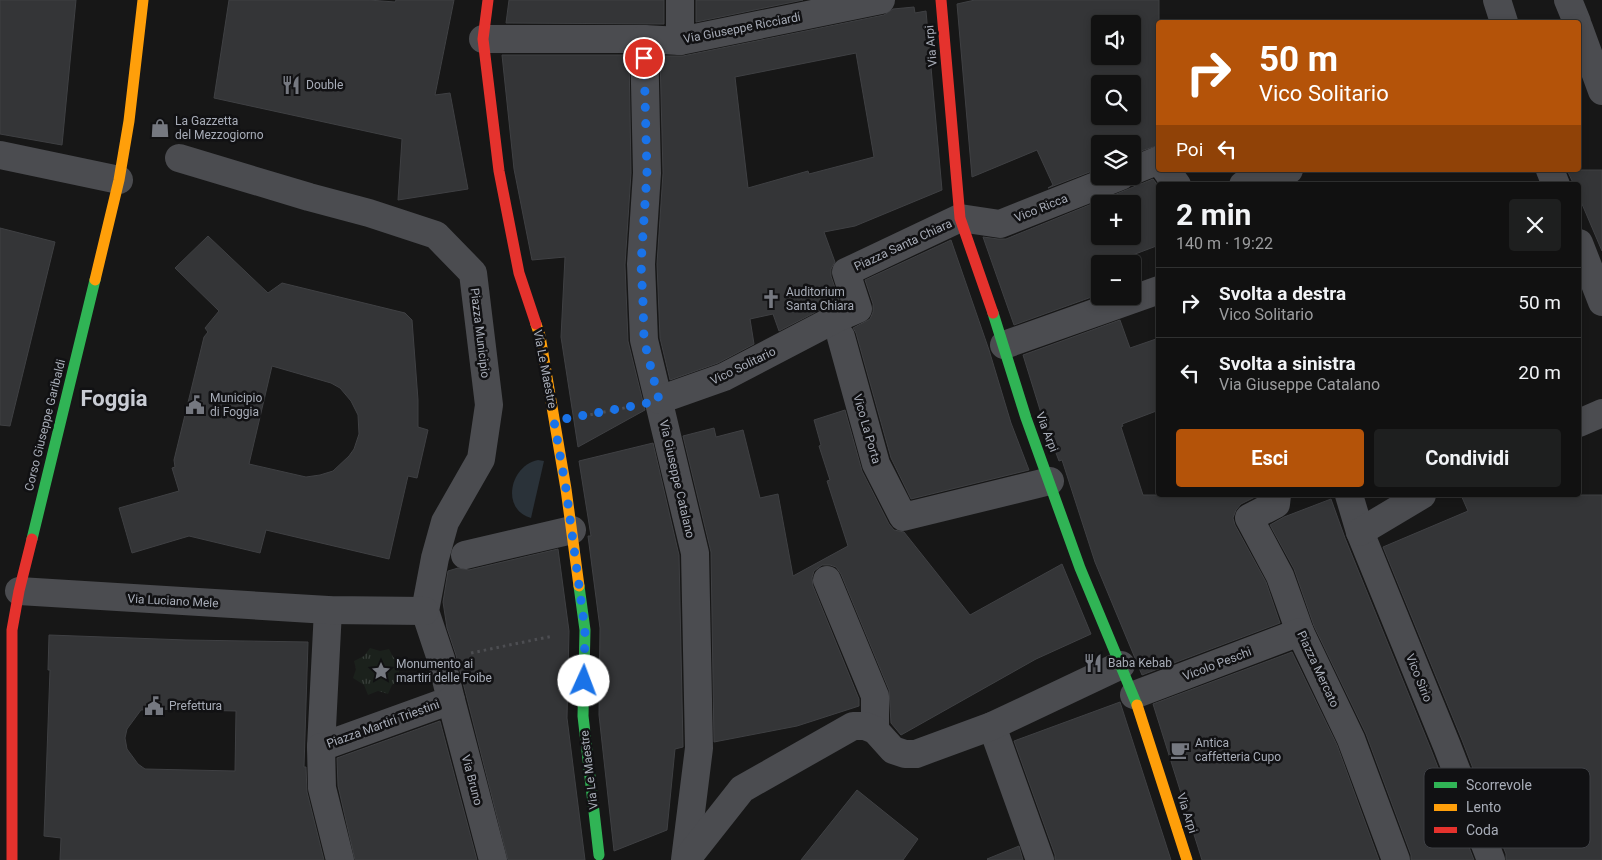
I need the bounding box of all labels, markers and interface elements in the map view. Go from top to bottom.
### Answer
street label: Via Giuseppe Ricciardi [682,10,802,46]
map controls [1091,15,1141,305]
button: sound [1091,15,1141,65]
street label: Via Arpi [922,25,940,67]
pin [623,37,665,79]
text: 50 m [1259,39,1338,80]
icon: right [1176,40,1241,105]
icon: arrive [630,44,658,72]
restaurant icon: Double [280,74,302,96]
button: search [1091,75,1141,125]
place label: Double [306,78,343,92]
text: Vico Solitario [1259,81,1389,106]
place label: La Gazzetta del Mezzogiorno [175,114,264,142]
shop icon: La Gazzetta del Mezzogiorno [149,117,171,139]
button: layers [1091,135,1141,185]
icon: left [1213,135,1241,163]
text: Poi [1176,138,1203,161]
street label: Vico Ricca [1012,191,1070,225]
button: + [1091,195,1141,245]
text: 2 min [1176,197,1251,232]
button: close [1509,199,1561,251]
street label: Piazza Santa Chiara [852,216,954,274]
text: 140 m · 19:22 [1176,234,1273,253]
button: − [1091,255,1141,305]
text: Svolta a destra [1219,282,1346,305]
place label: Auditorium Santa Chiara [786,285,854,313]
street label: Piazza Municipio [468,287,492,379]
church icon: Auditorium Santa Chiara [760,288,782,310]
icon: right [1176,289,1204,317]
text: 50 m [1518,291,1561,314]
text: Vico Solitario [1219,305,1313,324]
street label: Via Le Maestre [531,329,559,409]
street label: Vico Solitario [708,344,778,388]
text: Svolta a sinistra [1219,352,1356,375]
street label: Corso Giuseppe Garibaldi [22,358,68,492]
icon: left [1176,359,1204,387]
text: 20 m [1518,361,1561,384]
text: Via Giuseppe Catalano [1219,375,1380,394]
district label: Foggia [81,386,148,411]
place label: Municipio di Foggia [210,391,262,419]
street label: Vico La Porta [850,393,884,465]
public building icon: Municipio di Foggia [184,394,206,416]
street label: Via Arpi [1033,410,1061,454]
street label: Via Giuseppe Catalano [657,419,697,540]
button: Esci [1176,429,1364,487]
button: Condividi [1374,429,1561,487]
street label: Via Luciano Mele [127,592,219,610]
street label: Piazza Mercato [1294,629,1342,710]
street label: Vicolo Peschi [1181,644,1253,683]
restaurant icon: Baba Kebab [1082,652,1104,674]
street label: Vico Sirio [1403,652,1435,704]
position arrow [557,654,609,706]
place label: Baba Kebab [1108,656,1172,670]
place label: Monumento ai martiri delle Foibe [396,657,492,685]
place icon: Monumento ai martiri delle Foibe [370,660,392,682]
public building icon: Prefettura [143,695,165,717]
street label: Piazza Martiri Triestini [325,697,441,751]
place label: Prefettura [169,699,222,713]
street label: Via Le Maestre [577,730,601,810]
place label: Antica caffetteria Cupo [1195,736,1281,764]
cafe icon: Antica caffetteria Cupo [1169,739,1191,761]
street label: Via Bruno [459,753,485,807]
legend [1424,768,1590,848]
text: Scorrevole [1466,777,1532,793]
street label: Via Arpi [1174,791,1200,835]
text: Lento [1466,799,1501,815]
text: Coda [1466,822,1499,838]

